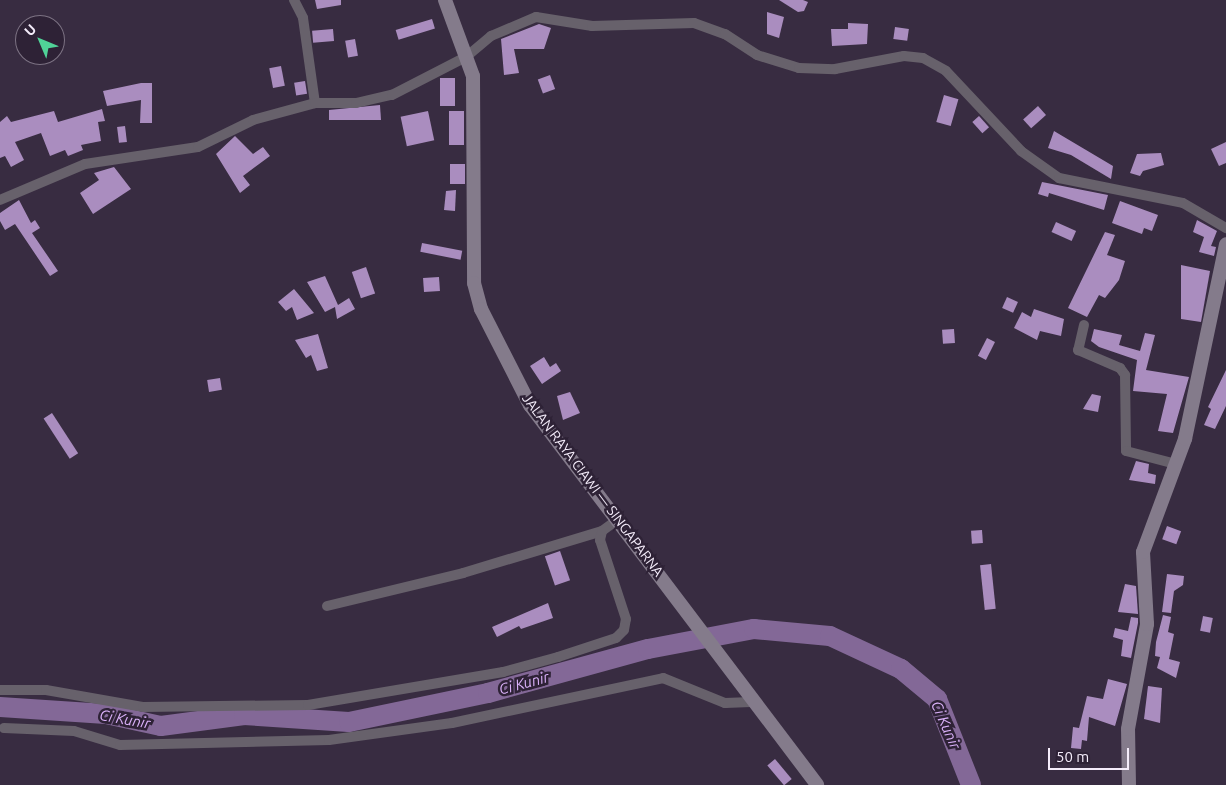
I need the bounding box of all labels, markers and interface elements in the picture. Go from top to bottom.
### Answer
north arrow [15,15,65,65]
text: U [21,21,39,39]
street label: JALAN RAYA CIAWI — SINGAPARNA [519,390,667,580]
water label: Ci Kunir [497,668,551,698]
water label: Ci Kunir [927,698,965,752]
water label: Ci Kunir [98,706,152,732]
scale bar [1051,738,1132,770]
text: 50 m [1056,748,1089,765]

